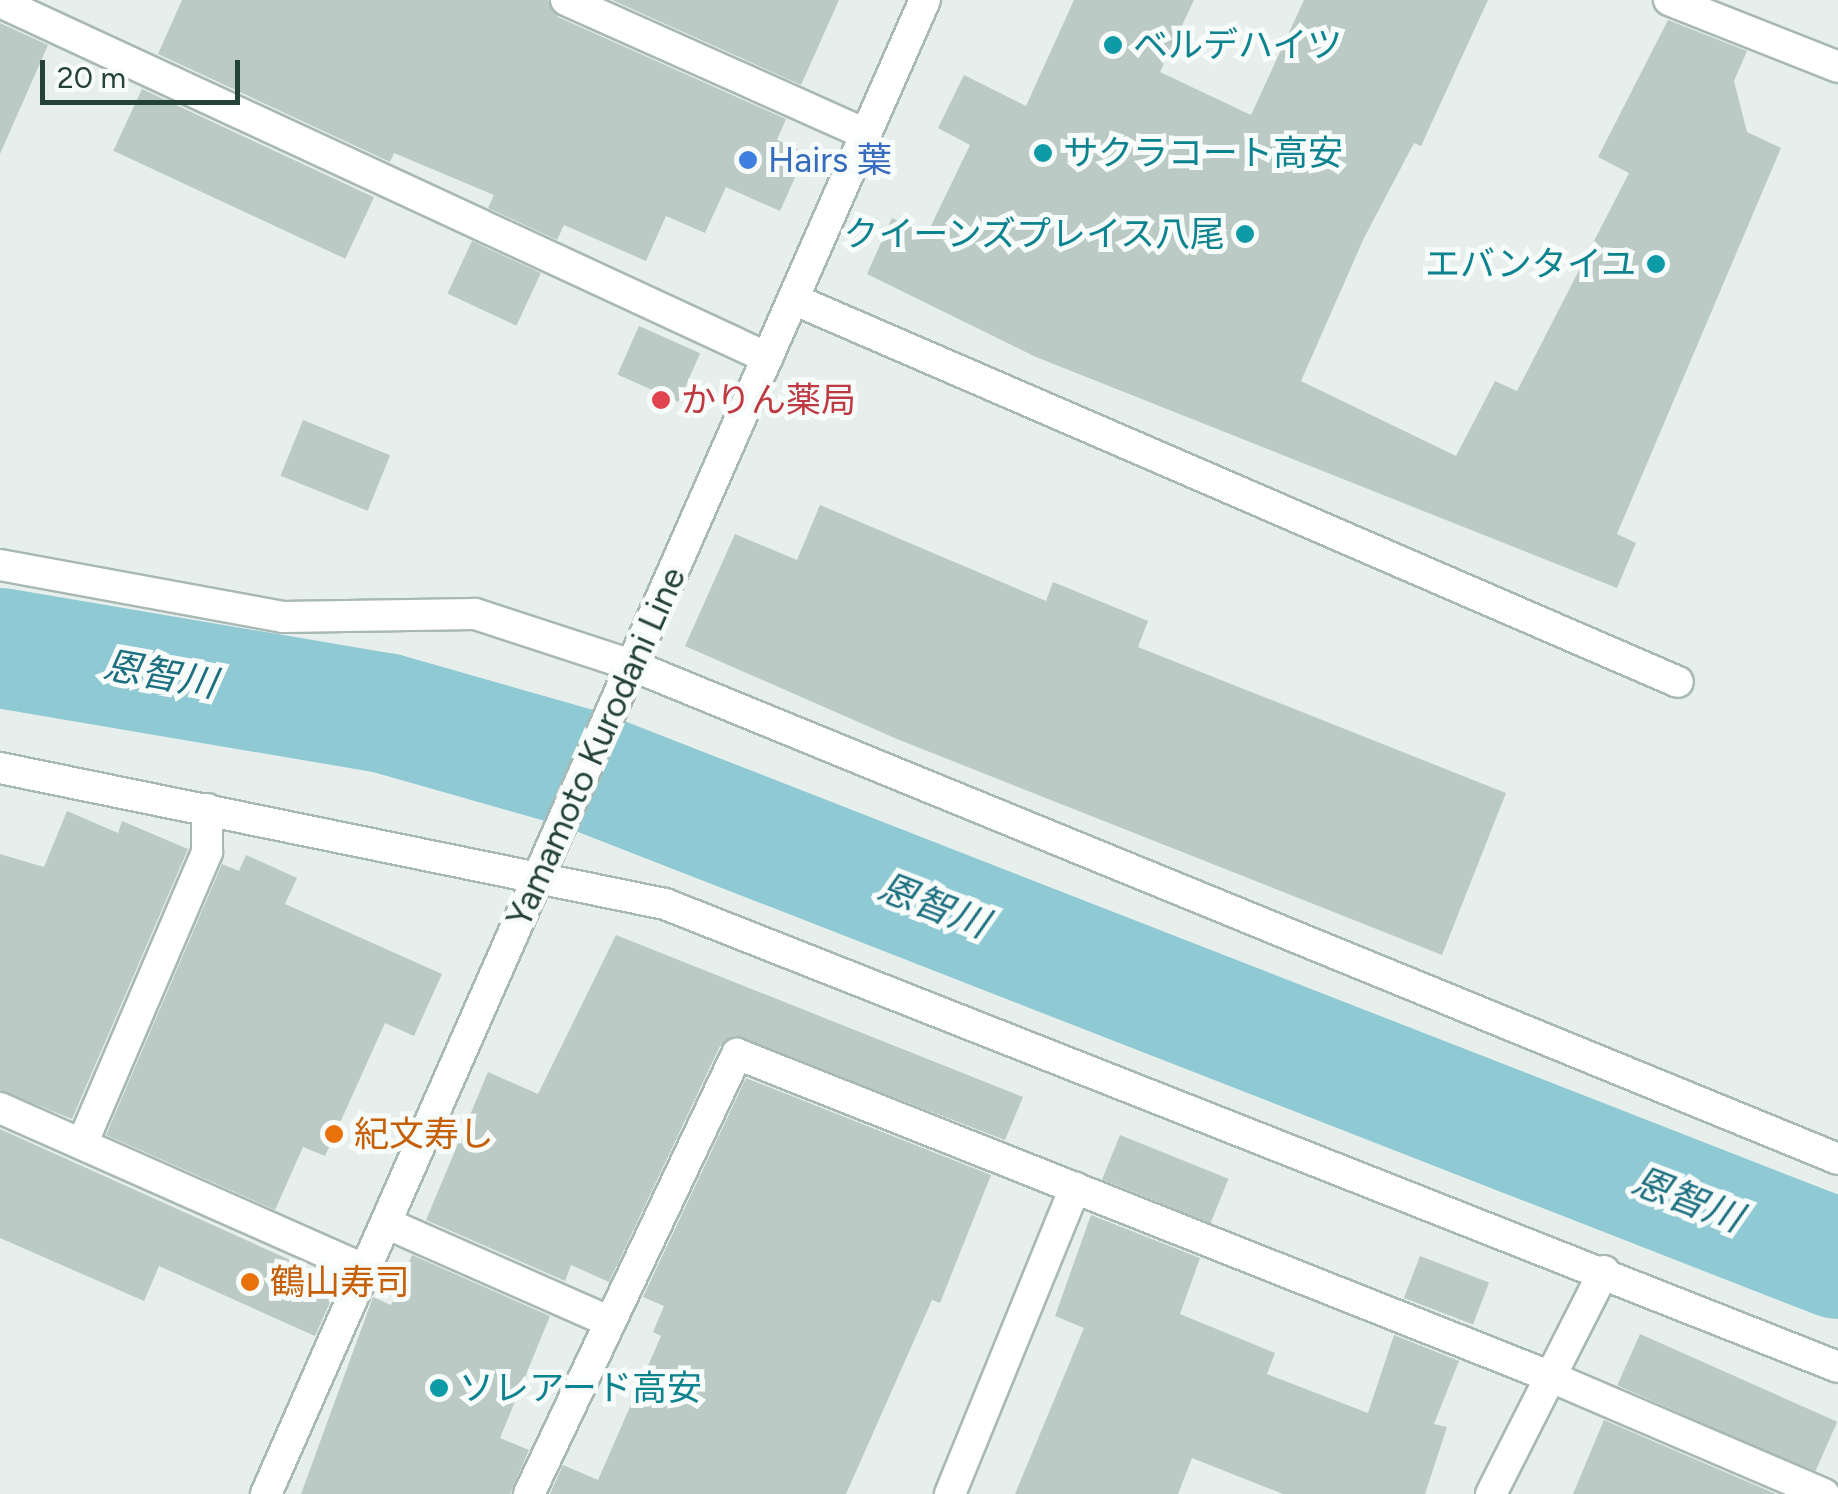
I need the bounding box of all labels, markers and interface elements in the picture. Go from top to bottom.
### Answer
place label: ベルデハイツ [1133,24,1343,66]
marker: ベルデハイツ [1102,34,1124,56]
scale bar [45,40,245,102]
text: 20 m [57,59,126,96]
place label: サクラコート高安 [1063,132,1343,174]
place label: Hairs 葉 [768,139,892,181]
marker: サクラコート高安 [1032,142,1054,164]
marker: Hairs 葉 [737,149,759,171]
place label: クイーンズプレイス八尾 [840,213,1225,255]
marker: クイーンズプレイス八尾 [1234,223,1256,245]
place label: エバンタイユ [1426,243,1636,285]
marker: エバンタイユ [1645,253,1667,275]
place label: かりん薬局 [681,379,856,421]
marker: かりん薬局 [650,389,672,411]
street label: Yamamoto Kurodani Line [498,561,694,933]
water label: 恩智川 [100,643,220,707]
water label: 恩智川 [872,864,994,948]
place label: 紀文寿し [354,1113,494,1155]
marker: 紀文寿し [323,1123,345,1145]
water label: 恩智川 [1626,1158,1748,1242]
place label: 鶴山寿司 [270,1261,410,1303]
marker: 鶴山寿司 [239,1271,261,1293]
place label: ソレアード高安 [459,1367,702,1409]
marker: ソレアード高安 [428,1377,450,1399]

